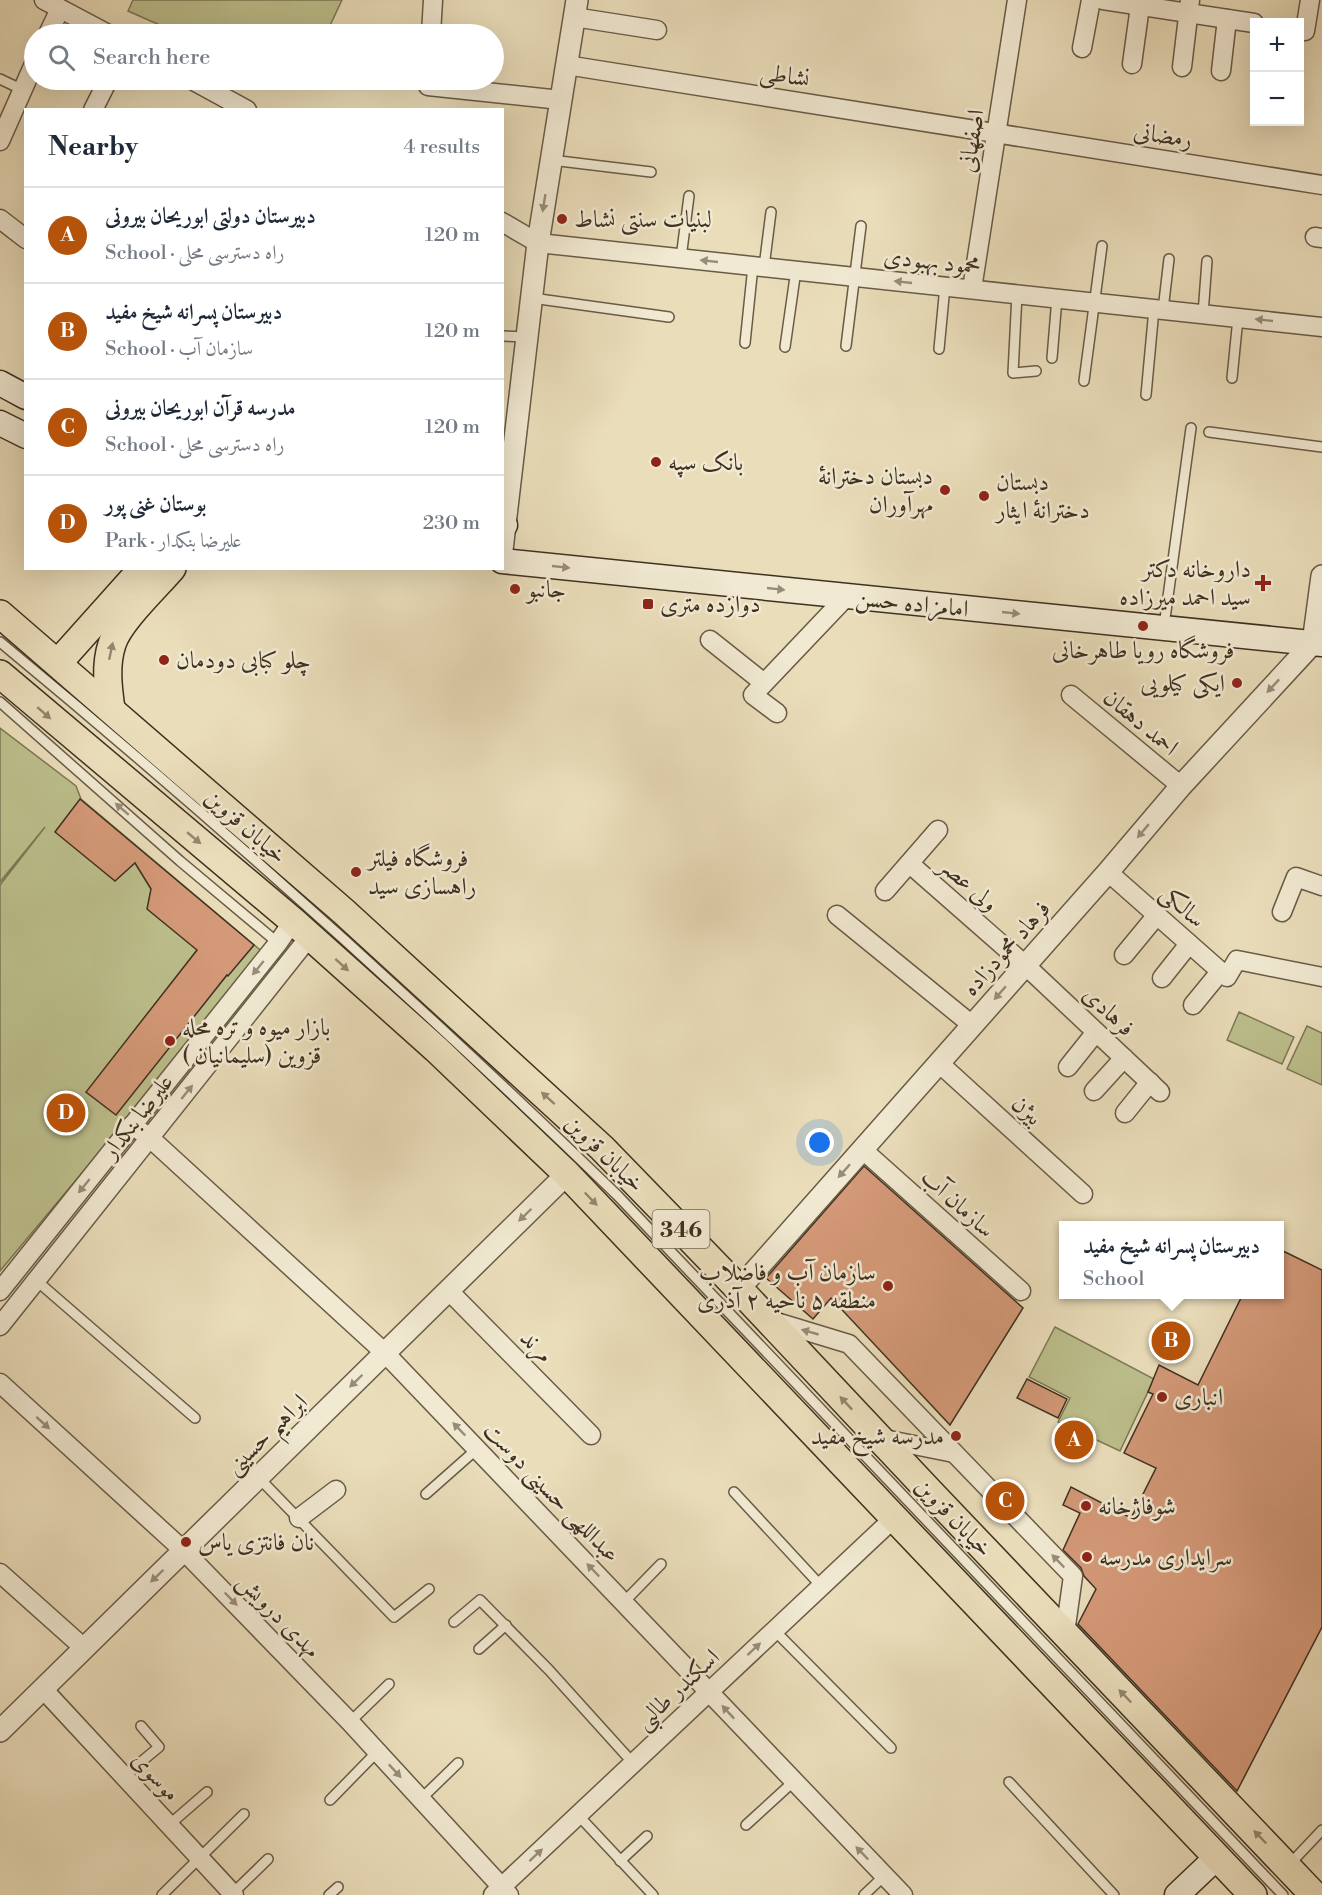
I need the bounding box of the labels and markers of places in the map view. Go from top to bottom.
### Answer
place label: لبنیات سنتی نشاط [574,205,712,236]
marker: لبنیات سنتی نشاط [555,212,569,226]
place label: بانک سپه [668,448,743,478]
marker: بانک سپه [649,455,663,469]
place label: دبستان دخترانهٔ مهرآوران [818,462,933,520]
place label: دبستان دخترانهٔ ایثار [994,468,1090,526]
marker: دبستان دخترانهٔ مهرآوران [938,483,952,497]
marker: دبستان دخترانهٔ ایثار [977,489,991,503]
place label: داروخانه دکتر سید احمد میرزاده [1119,555,1251,613]
place label: جانبو [525,575,566,605]
marker: داروخانه دکتر سید احمد میرزاده [1256,576,1270,590]
marker: جانبو [508,582,522,596]
place label: دوازده متری [660,590,761,620]
marker: دوازده متری [641,597,655,611]
marker: فروشگاه رویا طاهرخانی [1136,619,1150,633]
place label: فروشگاه رویا طاهرخانی [1052,635,1234,666]
place label: چلو کبابی دودمان [176,646,311,677]
marker: چلو کبابی دودمان [157,653,171,667]
place label: ایکی کیلویی [1140,669,1225,699]
marker: ایکی کیلویی [1230,676,1244,690]
place label: فروشگاه فیلتر راهسازی سید [365,843,476,902]
marker: فروشگاه فیلتر راهسازی سید [349,865,363,879]
place label: بازار میوه و تره محله قزوین (سلیمانیان ) [182,1013,330,1071]
marker: بازار میوه و تره محله قزوین (سلیمانیان ) [163,1034,177,1048]
pin: D [46,1090,86,1136]
place label: سازمان آب و فاضلاب منطقه ۵ ناحیه ۲ آذری [697,1258,876,1316]
marker: سازمان آب و فاضلاب منطقه ۵ ناحیه ۲ آذری [881,1279,895,1293]
pin: B [1152,1318,1190,1364]
place label: انباری [1174,1383,1223,1413]
marker: انباری [1155,1390,1169,1404]
pin: A [1054,1418,1094,1462]
place label: مدرسه شیخ مفید [811,1422,944,1457]
marker: مدرسه شیخ مفید [949,1429,963,1443]
pin: C [986,1478,1024,1524]
place label: شوفاژخانه [1098,1492,1176,1522]
marker: شوفاژخانه [1079,1499,1093,1513]
place label: نان فانتزی یاس [198,1528,314,1558]
marker: نان فانتزی یاس [179,1535,193,1549]
place label: سرایداری مدرسه [1099,1543,1232,1573]
marker: سرایداری مدرسه [1080,1550,1094,1564]

